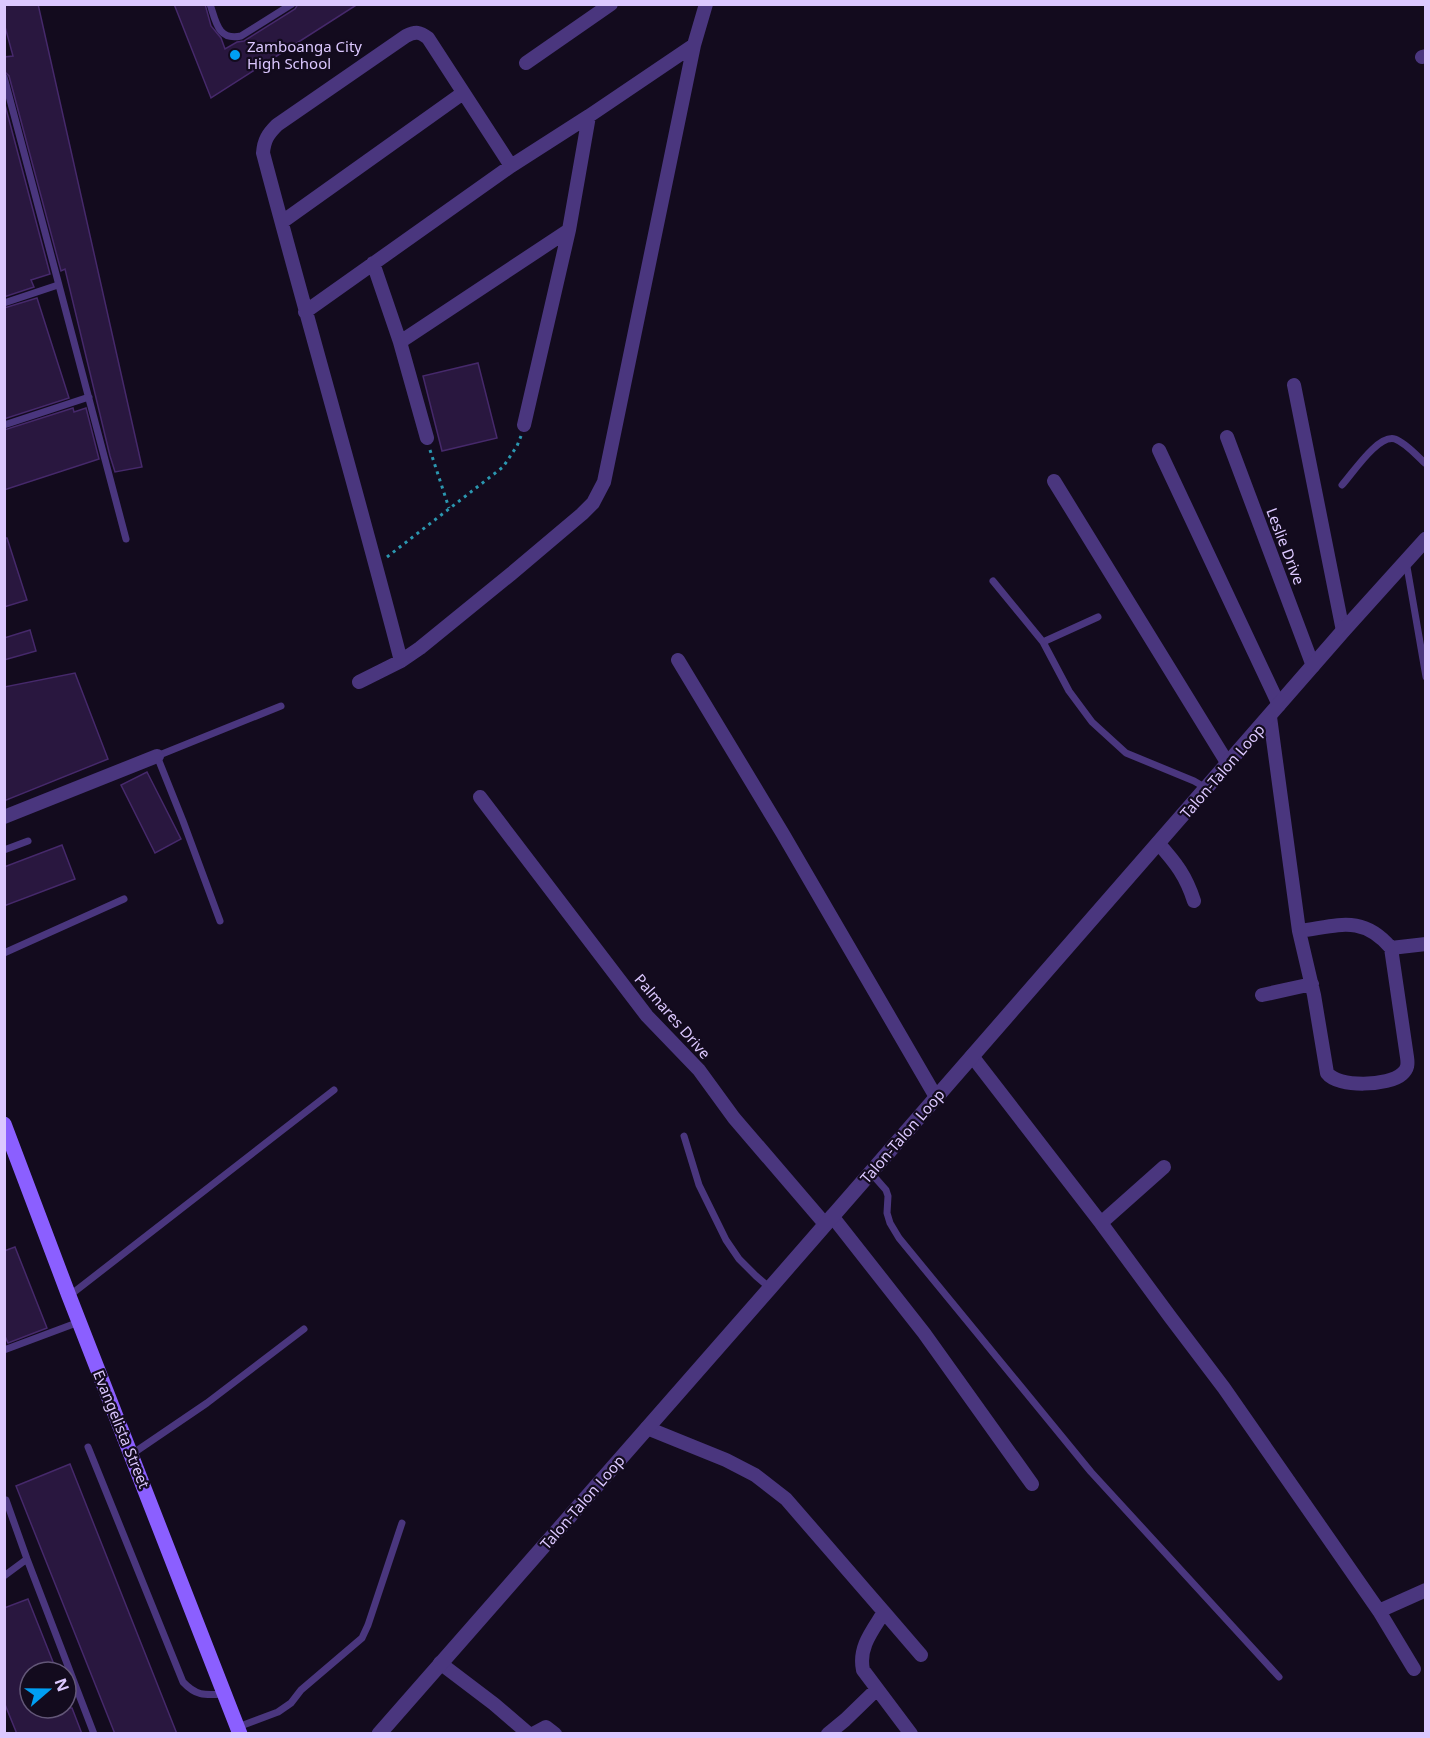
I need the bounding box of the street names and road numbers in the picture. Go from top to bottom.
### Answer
street label: Leslie Drive [1262,505,1310,587]
street label: Talon-Talon Loop [1175,720,1269,822]
street label: Palmares Drive [631,969,715,1063]
street label: Talon-Talon Loop [855,1085,949,1187]
street label: Evangelista Street [89,1367,155,1492]
street label: Talon-Talon Loop [535,1451,629,1553]

